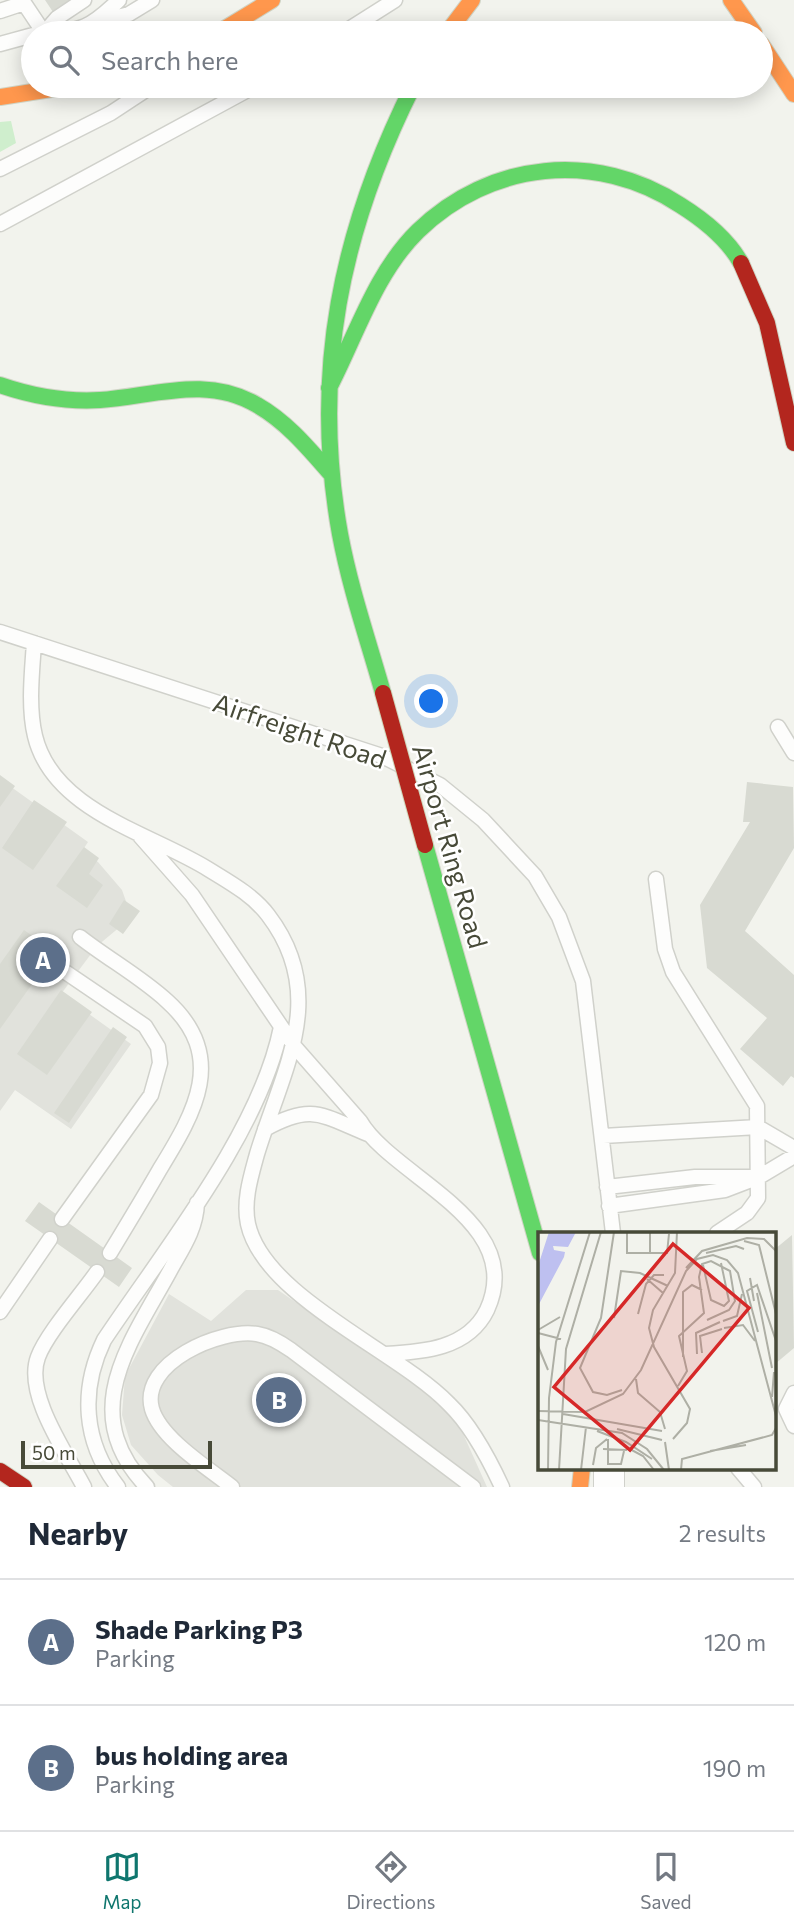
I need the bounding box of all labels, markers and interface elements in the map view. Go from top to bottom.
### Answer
search box [21,21,773,98]
icon: search [45,41,83,79]
text: Search here [101,44,239,75]
your location [414,684,448,718]
street label: Airfreight Road [209,686,391,774]
street label: Airport Ring Road [407,740,495,952]
pin: A [20,934,66,986]
inset map [538,1232,776,1470]
pin: B [256,1374,302,1426]
scale bar [21,1438,212,1470]
text: 50 m [32,1441,76,1464]
text: Nearby [28,1514,128,1551]
text: 2 results [679,1519,766,1547]
text: Shade Parking P3 [95,1613,303,1644]
text: A [43,1628,59,1656]
text: 120 m [704,1628,766,1656]
text: Parking [95,1644,175,1672]
text: bus holding area [95,1739,288,1770]
text: B [43,1754,59,1782]
text: 190 m [703,1754,766,1782]
text: Parking [95,1770,175,1798]
tab: Map [102,1848,142,1913]
tab: Directions [346,1848,436,1913]
tab: Saved [640,1848,692,1913]

